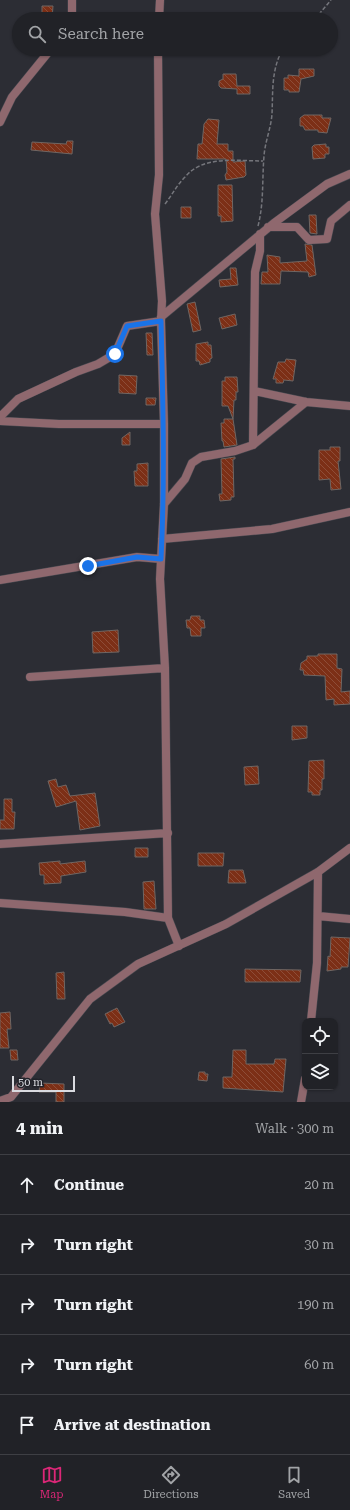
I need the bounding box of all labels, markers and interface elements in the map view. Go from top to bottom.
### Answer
search box [12,12,338,56]
icon: search [26,23,48,45]
text: Search here [58,25,144,43]
route start [106,345,124,363]
route end [79,557,97,575]
map controls [302,1018,338,1090]
button: locate [302,1018,338,1054]
button: layers [302,1054,338,1090]
scale bar [12,1074,75,1093]
text: 50 m [18,1076,43,1089]
text: 4 min [16,1118,63,1138]
text: Walk · 300 m [255,1121,334,1136]
icon: ahead [16,1174,38,1196]
text: Continue [54,1176,124,1194]
text: 20 m [304,1177,334,1192]
icon: right [16,1234,38,1256]
text: Turn right [54,1236,133,1254]
text: 30 m [304,1237,334,1252]
icon: right [16,1294,38,1316]
text: Turn right [54,1296,133,1314]
text: 190 m [297,1297,334,1312]
icon: right [16,1354,38,1376]
text: Turn right [54,1356,133,1374]
text: 60 m [304,1357,334,1372]
icon: arrive [16,1414,38,1436]
text: Arrive at destination [54,1416,210,1434]
tab: Map [40,1464,63,1501]
tab: Directions [143,1464,198,1501]
tab: Saved [278,1464,310,1501]

